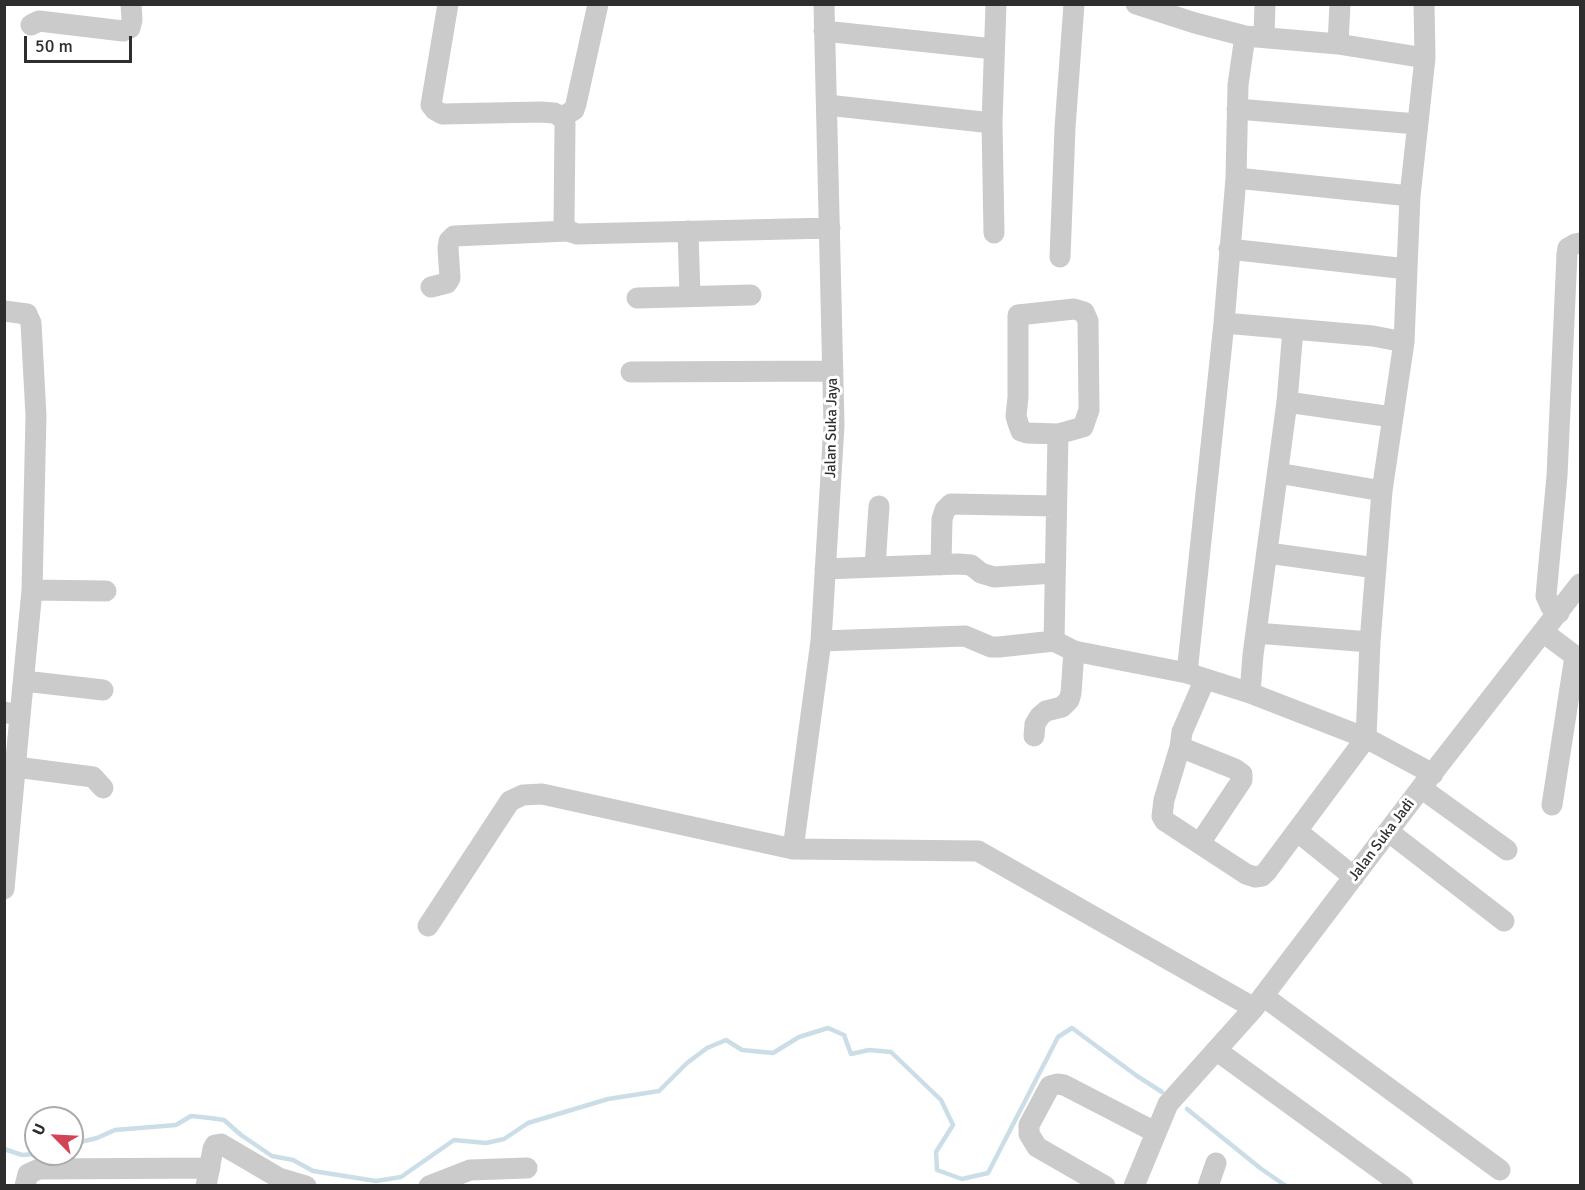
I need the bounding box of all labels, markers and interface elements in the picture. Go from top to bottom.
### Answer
scale bar [27,24,135,62]
text: 50 m [35,35,73,57]
street label: Jalan Suka Jaya [822,378,842,478]
street label: Jalan Suka Jadi [1345,795,1419,885]
north arrow [24,1106,84,1166]
text: U [28,1121,51,1138]

